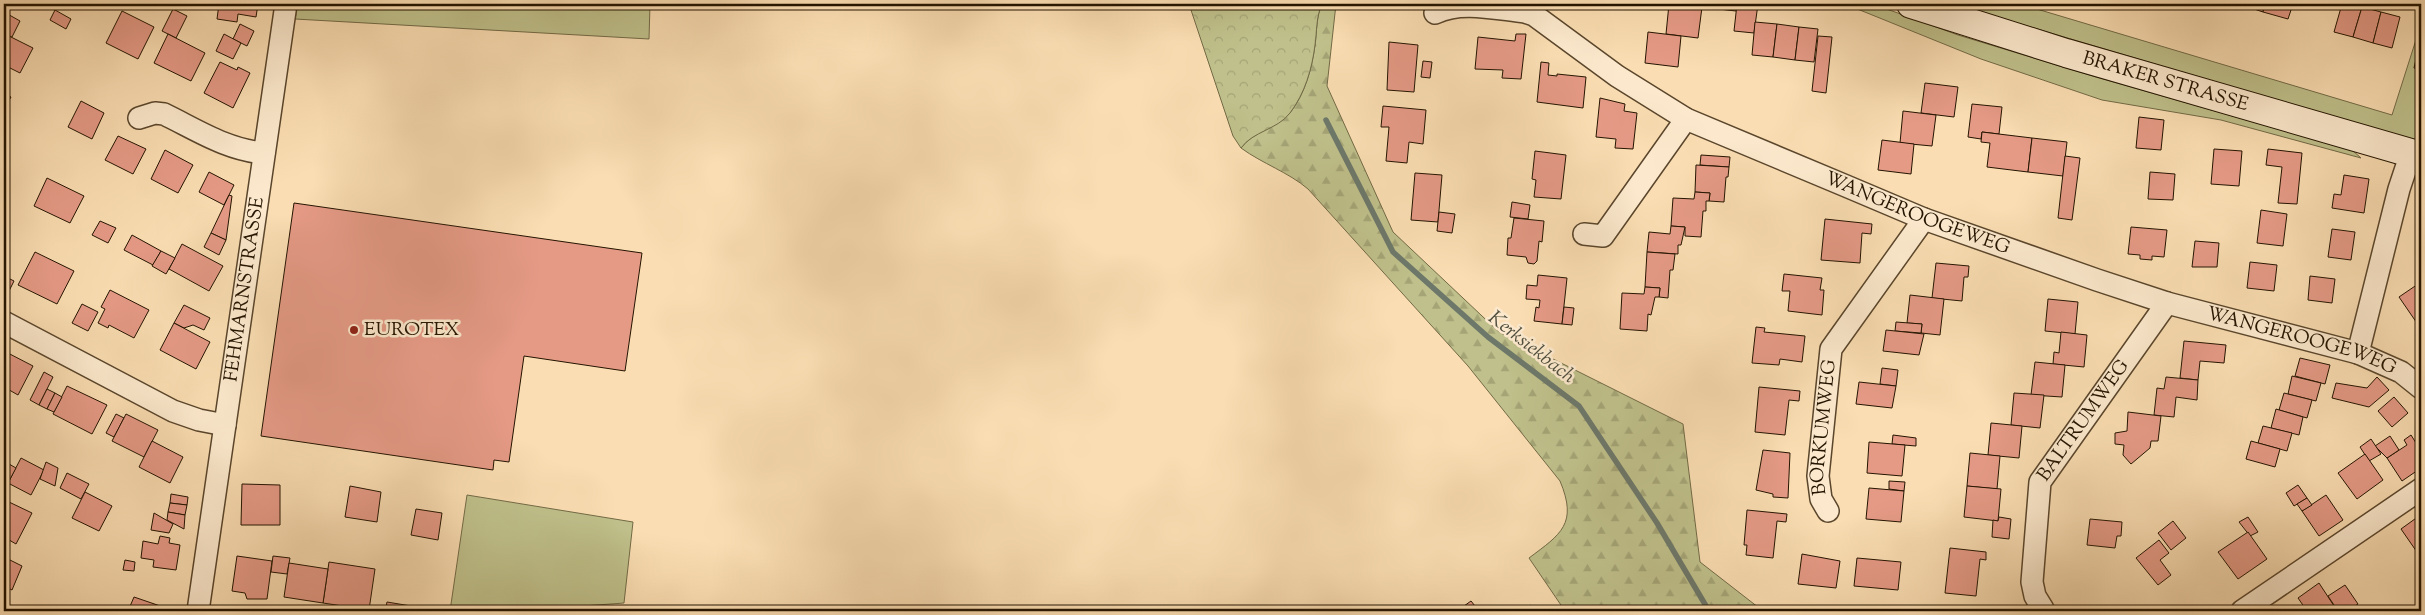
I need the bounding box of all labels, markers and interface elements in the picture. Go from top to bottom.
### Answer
street label: BRAKER STRASSE [2079,45,2252,119]
street label: WANGEROOGEWEG [1821,165,2013,262]
street label: FEHMARNSTRASSE [218,195,271,384]
street label: WANGEROOGEWEG [2203,300,2401,382]
water label: Kerksiekbach [1481,305,1581,392]
place label: EUROTEX [364,317,459,344]
marker: EUROTEX [348,324,360,336]
street label: BALTRUMWEG [2031,354,2136,487]
street label: BORKUMWEG [1804,358,1843,497]

